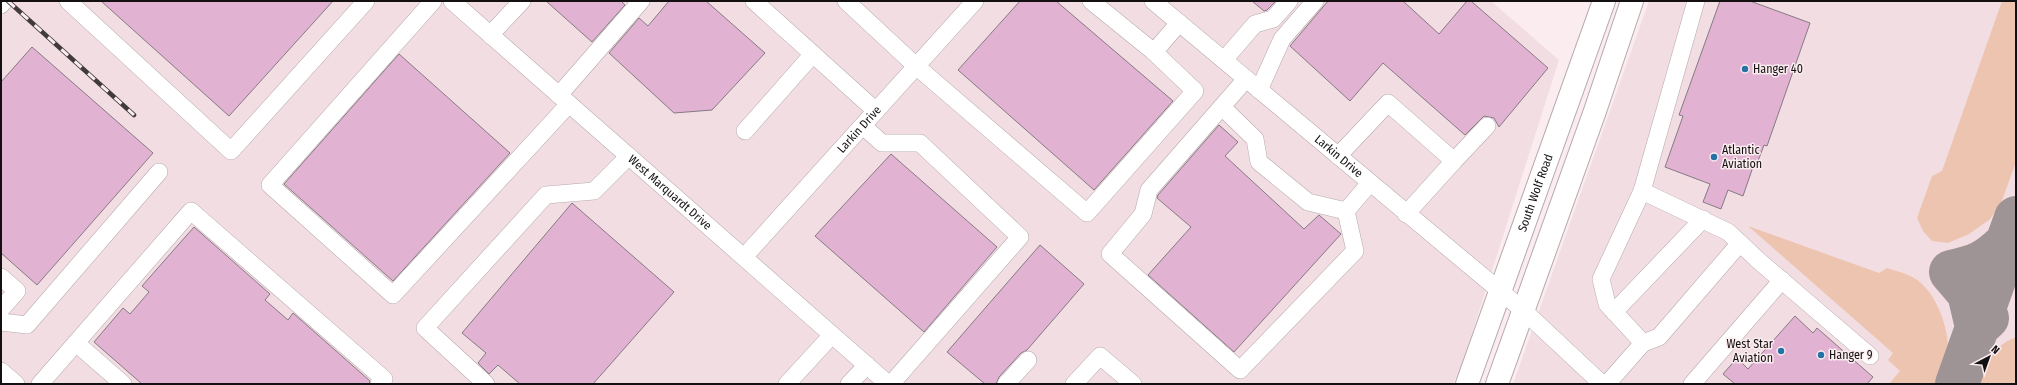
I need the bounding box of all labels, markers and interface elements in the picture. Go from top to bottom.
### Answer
place label: Hanger 40 [1753,62,1803,76]
marker: Hanger 40 [1740,64,1750,74]
street label: Larkin Drive [834,103,884,156]
street label: Larkin Drive [1312,132,1366,180]
place label: Atlantic Aviation [1722,143,1762,171]
street label: West Marquardt Drive [625,152,714,233]
street label: South Wolf Road [1515,152,1556,234]
marker: Atlantic Aviation [1709,152,1719,162]
place label: West Star Aviation [1726,337,1774,365]
north arrow [1969,337,2009,377]
text: N [1988,343,2002,357]
marker: West Star Aviation [1776,346,1786,356]
place label: Hanger 9 [1829,348,1873,362]
marker: Hanger 9 [1816,350,1826,360]

